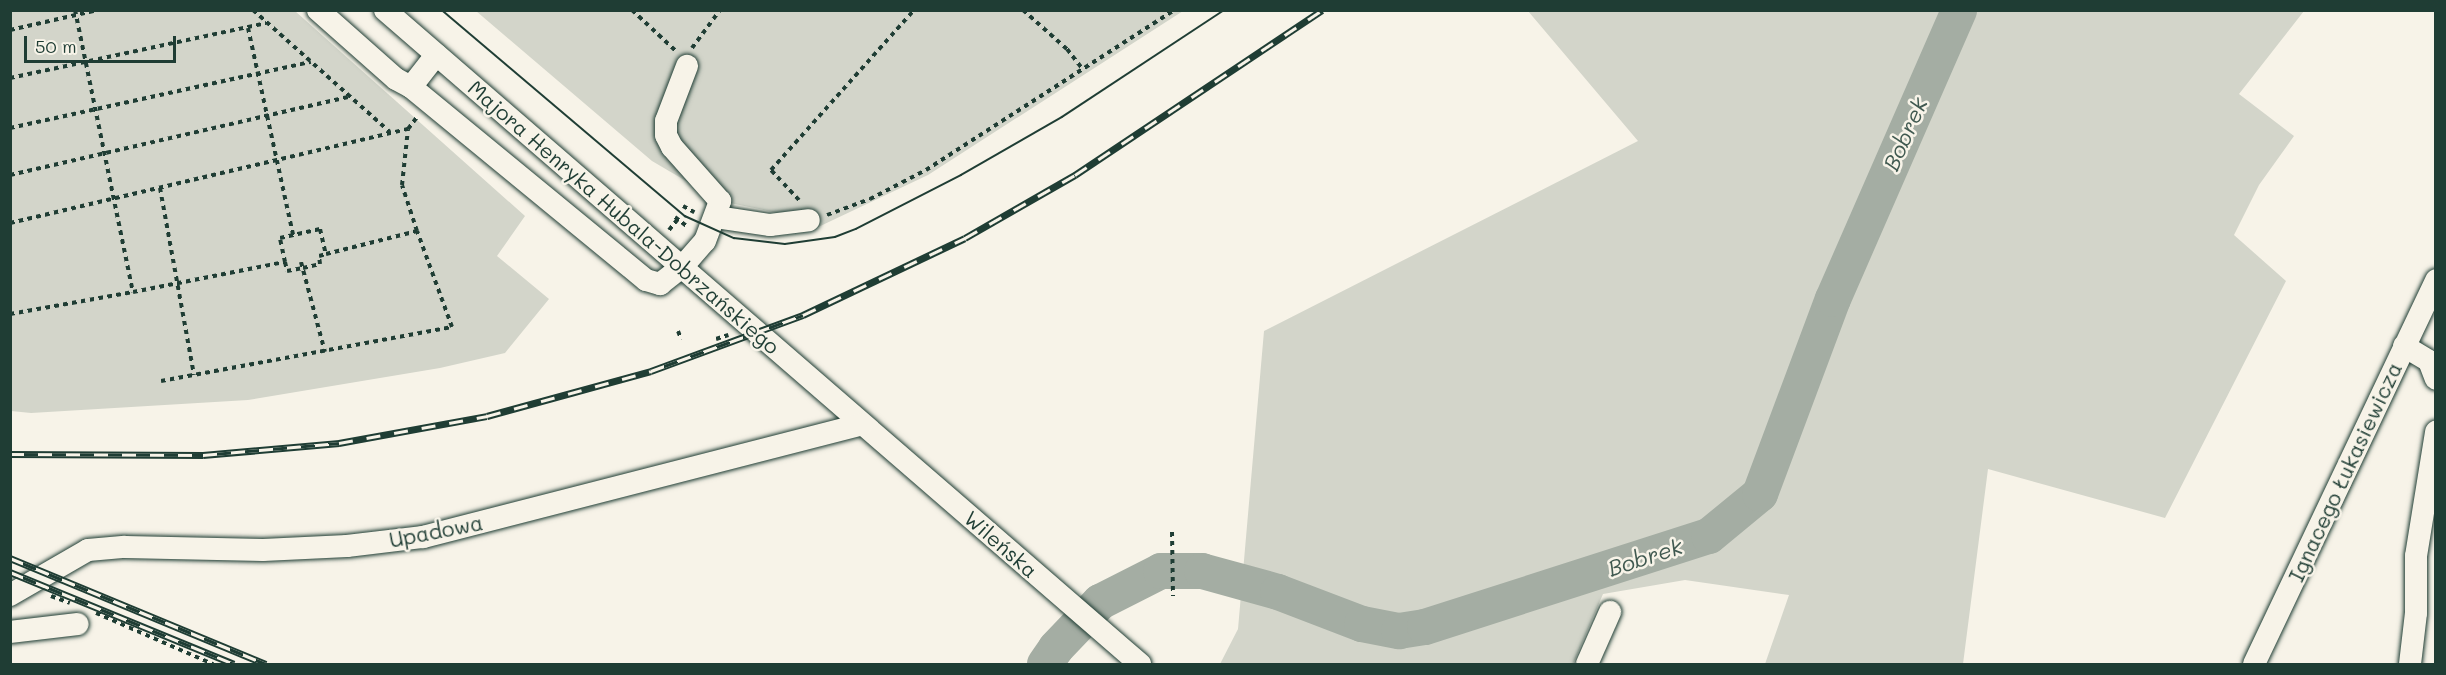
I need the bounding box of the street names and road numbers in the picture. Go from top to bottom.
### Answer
street label: Majora Henryka Hubala-Dobrzańskiego [463,75,785,359]
street label: Ignacego Łukasiewicza [2283,358,2407,586]
street label: Wileńska [959,505,1043,583]
street label: Upadowa [387,510,485,552]

